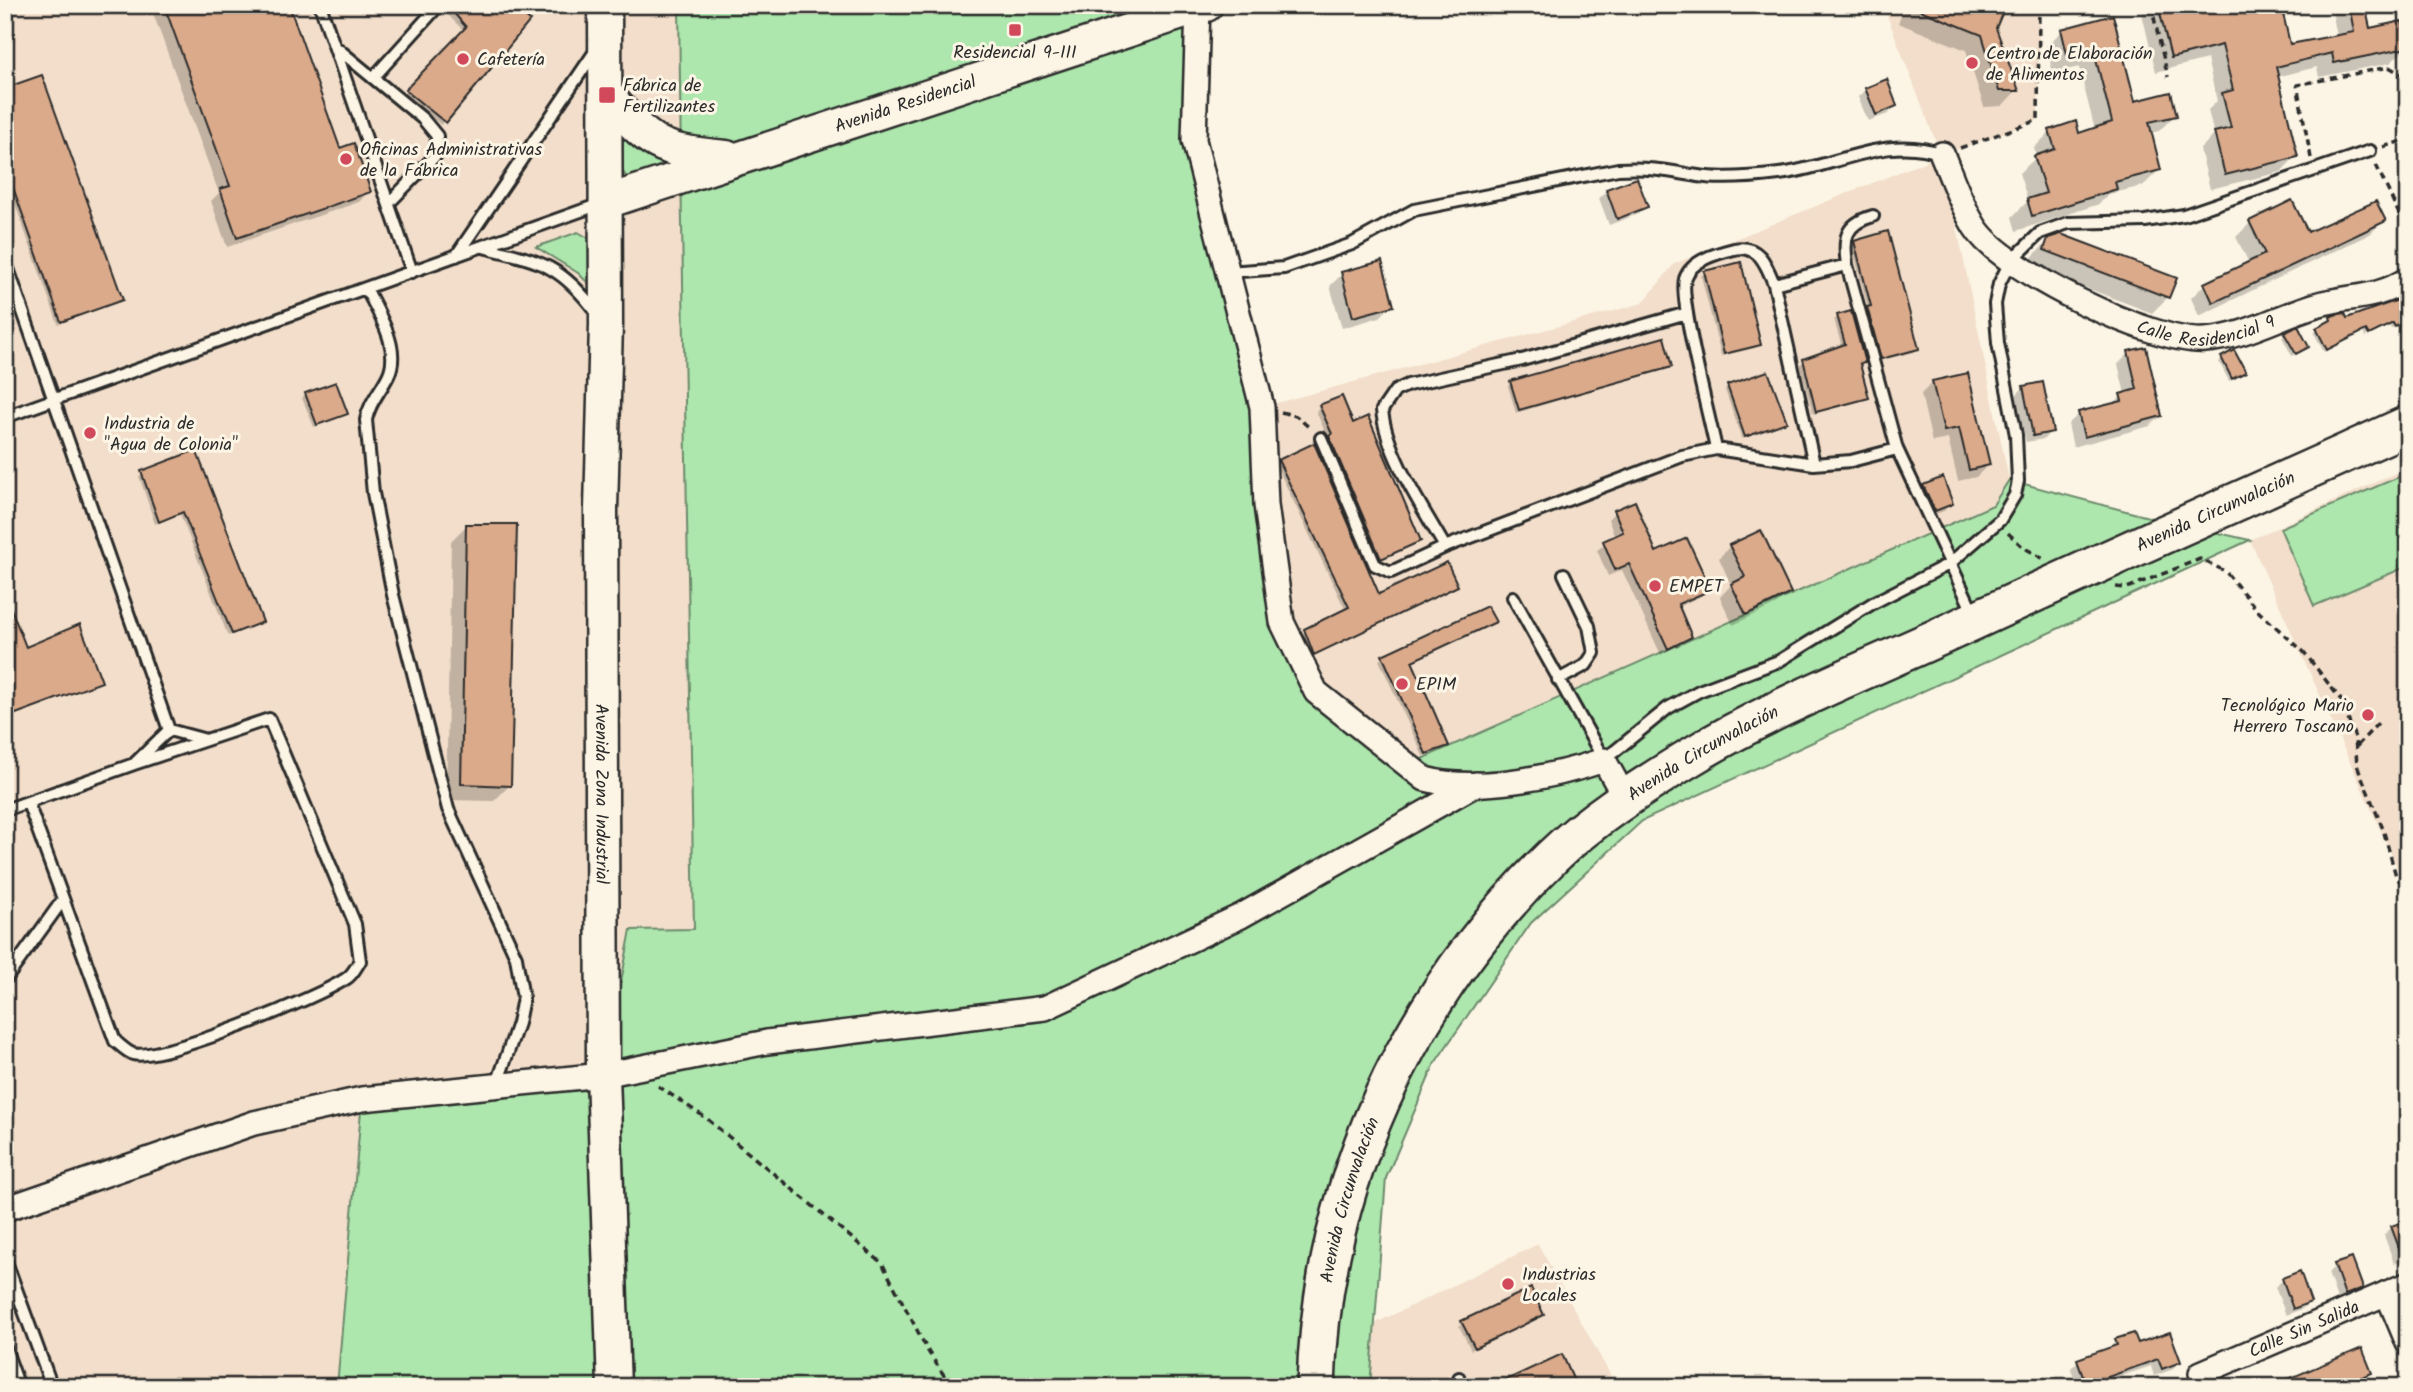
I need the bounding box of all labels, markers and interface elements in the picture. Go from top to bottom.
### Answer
marker: Residencial 9-III [1007,22,1023,38]
place label: Residencial 9-III [953,39,1077,68]
place label: Centro de Elaboración de Alimentos [1986,40,2152,90]
place label: Cafetería [477,46,545,75]
marker: Cafetería [455,51,471,67]
marker: Centro de Elaboración de Alimentos [1964,55,1980,71]
street label: Avenida Residencial [831,68,981,142]
place label: Fábrica de Fertilizantes [623,72,715,122]
marker: Fábrica de Fertilizantes [597,85,617,105]
place label: Oficinas Administrativas de la Fábrica [360,136,542,186]
marker: Oficinas Administrativas de la Fábrica [338,151,354,167]
street label: Calle Residencial 9 [2132,308,2280,356]
place label: Industria de "Agua de Colonia" [104,410,238,460]
marker: Industria de "Agua de Colonia" [82,425,98,441]
street label: Avenida Circunvalación [2132,464,2300,561]
place label: EMPET [1669,573,1725,602]
marker: EMPET [1647,578,1663,594]
place label: EPIM [1416,671,1457,700]
marker: EPIM [1394,676,1410,692]
place label: Tecnológico Mario Herrero Toscano [2221,692,2354,742]
street label: Avenida Circunvalación [1622,698,1784,810]
street label: Avenida Zona Industrial [586,704,615,885]
marker: Tecnológico Mario Herrero Toscano [2360,707,2376,723]
street label: Avenida Circunvalación [1313,1113,1388,1285]
place label: Industrias Locales [1522,1261,1596,1311]
marker: Industrias Locales [1500,1276,1516,1292]
street label: Calle Sin Salida [2244,1293,2365,1367]

